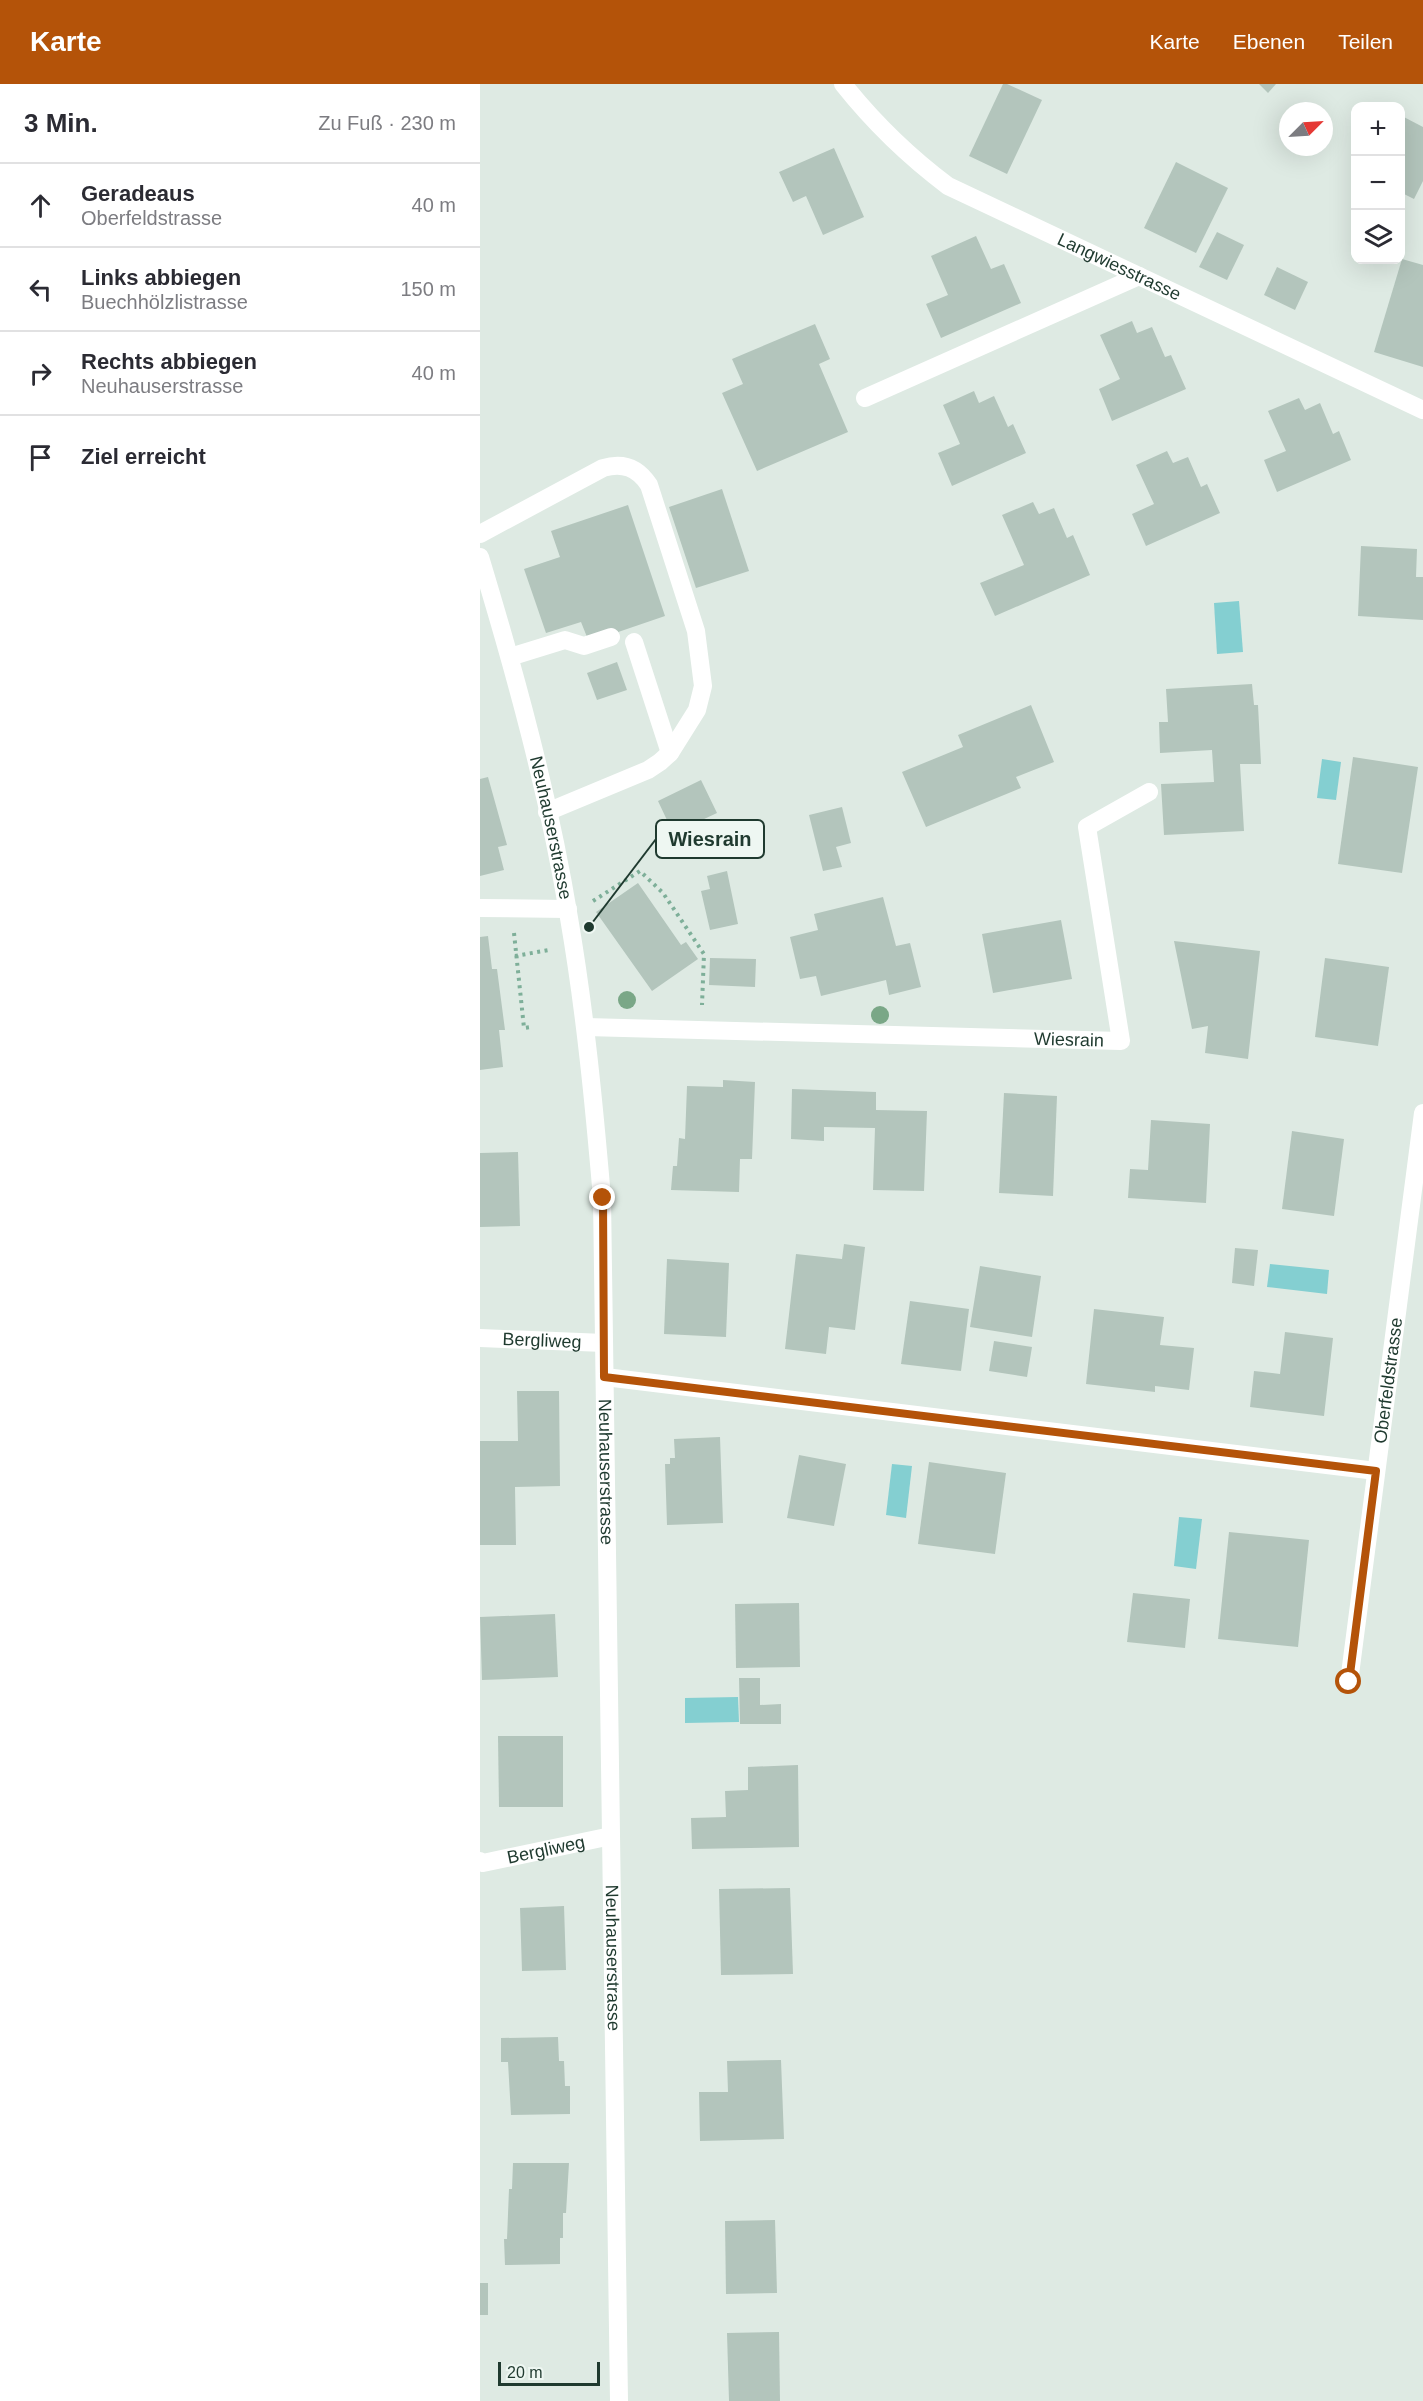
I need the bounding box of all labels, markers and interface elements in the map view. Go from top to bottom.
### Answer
text: Karte [30,26,102,57]
text: Karte [1150,30,1200,53]
text: Ebenen [1233,30,1305,53]
text: Teilen [1338,30,1393,53]
north arrow [1279,102,1333,156]
map controls [1351,102,1405,264]
button: + [1351,102,1405,156]
text: 3 Min. [24,108,98,138]
text: Zu Fuß · 230 m [318,112,456,134]
button: − [1351,156,1405,210]
text: Geradeaus [81,181,195,206]
icon: ahead [24,189,57,222]
text: 40 m [412,194,456,216]
text: Oberfeldstrasse [81,207,222,229]
button: layers [1351,210,1405,264]
street label: Langwiesstrasse [1054,229,1184,304]
text: Links abbiegen [81,265,241,290]
icon: left [24,273,57,306]
text: 150 m [400,278,456,300]
text: Buechhölzlistrasse [81,291,248,313]
text: Rechts abbiegen [81,349,257,374]
icon: right [24,357,57,390]
text: 40 m [412,362,456,384]
text: Neuhauserstrasse [81,375,243,397]
icon: arrive [24,441,57,474]
text: Ziel erreicht [81,444,206,469]
street label: Neuhauserstrasse [526,754,576,901]
callout: Wiesrain [656,820,764,858]
text: Wiesrain [668,828,752,850]
street label: Wiesrain [1034,1029,1104,1051]
route end [589,1184,615,1210]
street label: Oberfeldstrasse [1370,1316,1406,1445]
street label: Bergliweg [502,1329,582,1352]
street label: Neuhauserstrasse [595,1399,617,1545]
route start [1335,1668,1361,1694]
street label: Bergliweg [505,1832,587,1868]
street label: Neuhauserstrasse [602,1885,624,2031]
scale bar [498,2359,600,2386]
text: 20 m [507,2364,543,2381]

